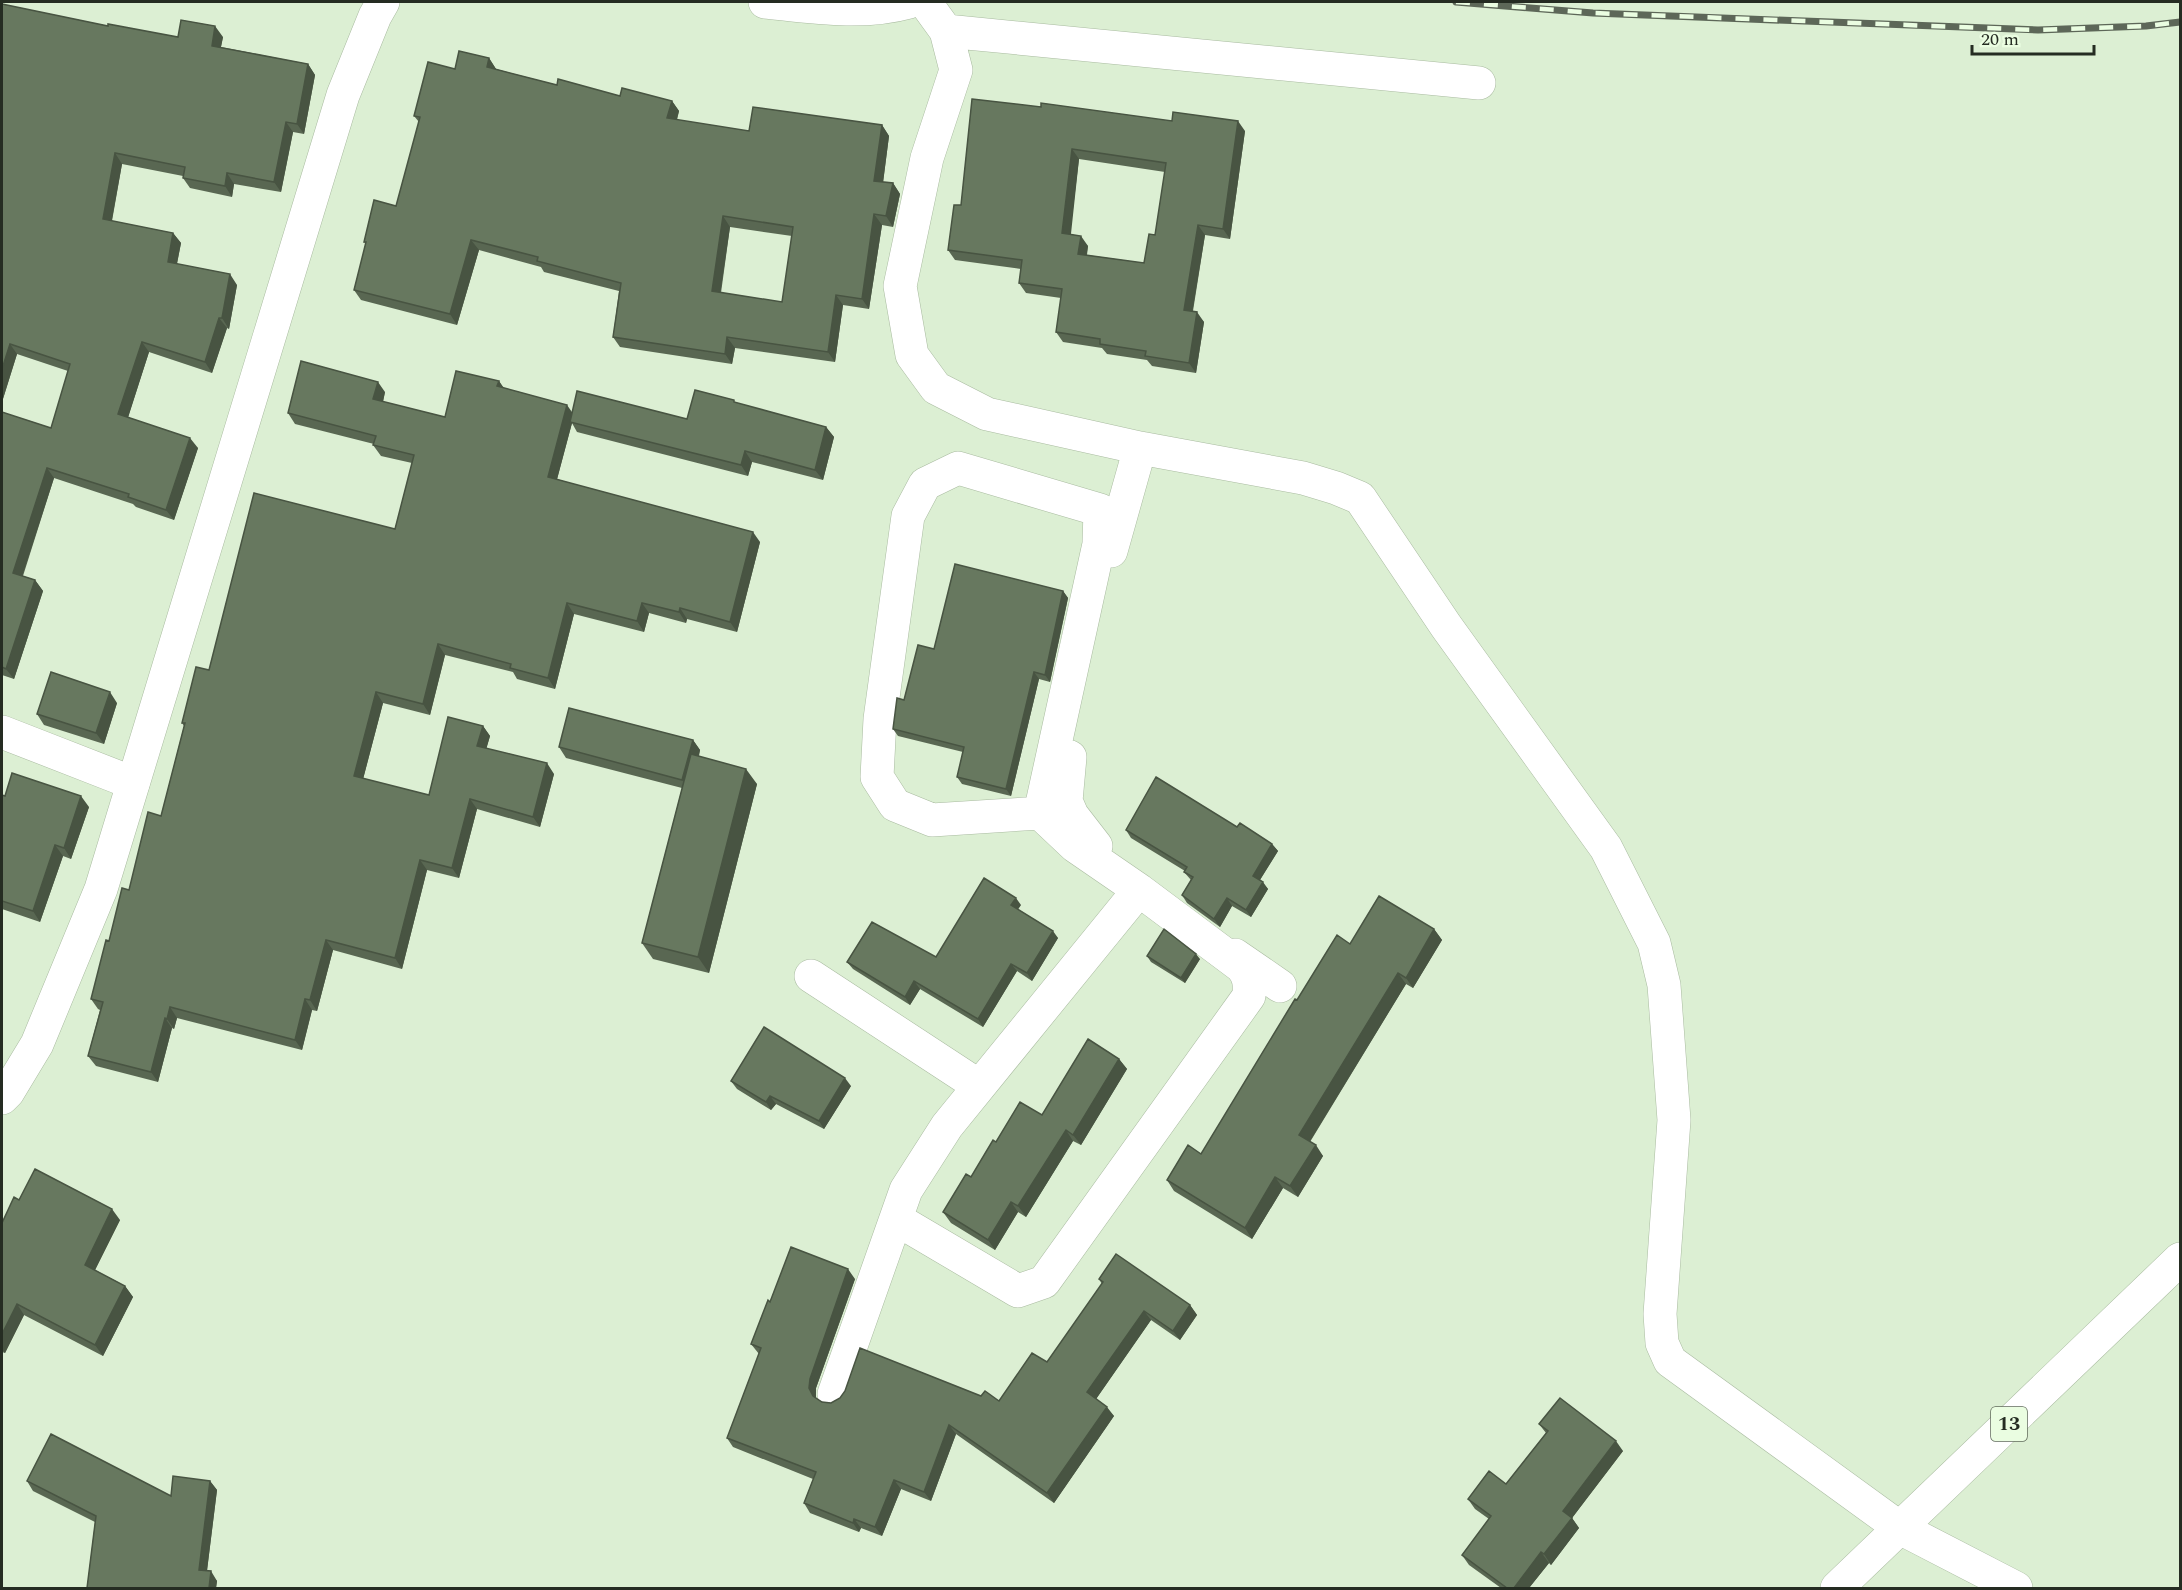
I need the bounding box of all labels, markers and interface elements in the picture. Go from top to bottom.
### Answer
scale bar [1972,18,2094,56]
text: 20 m [1981,26,2019,53]
road number: 13 [1991,1407,2027,1441]

